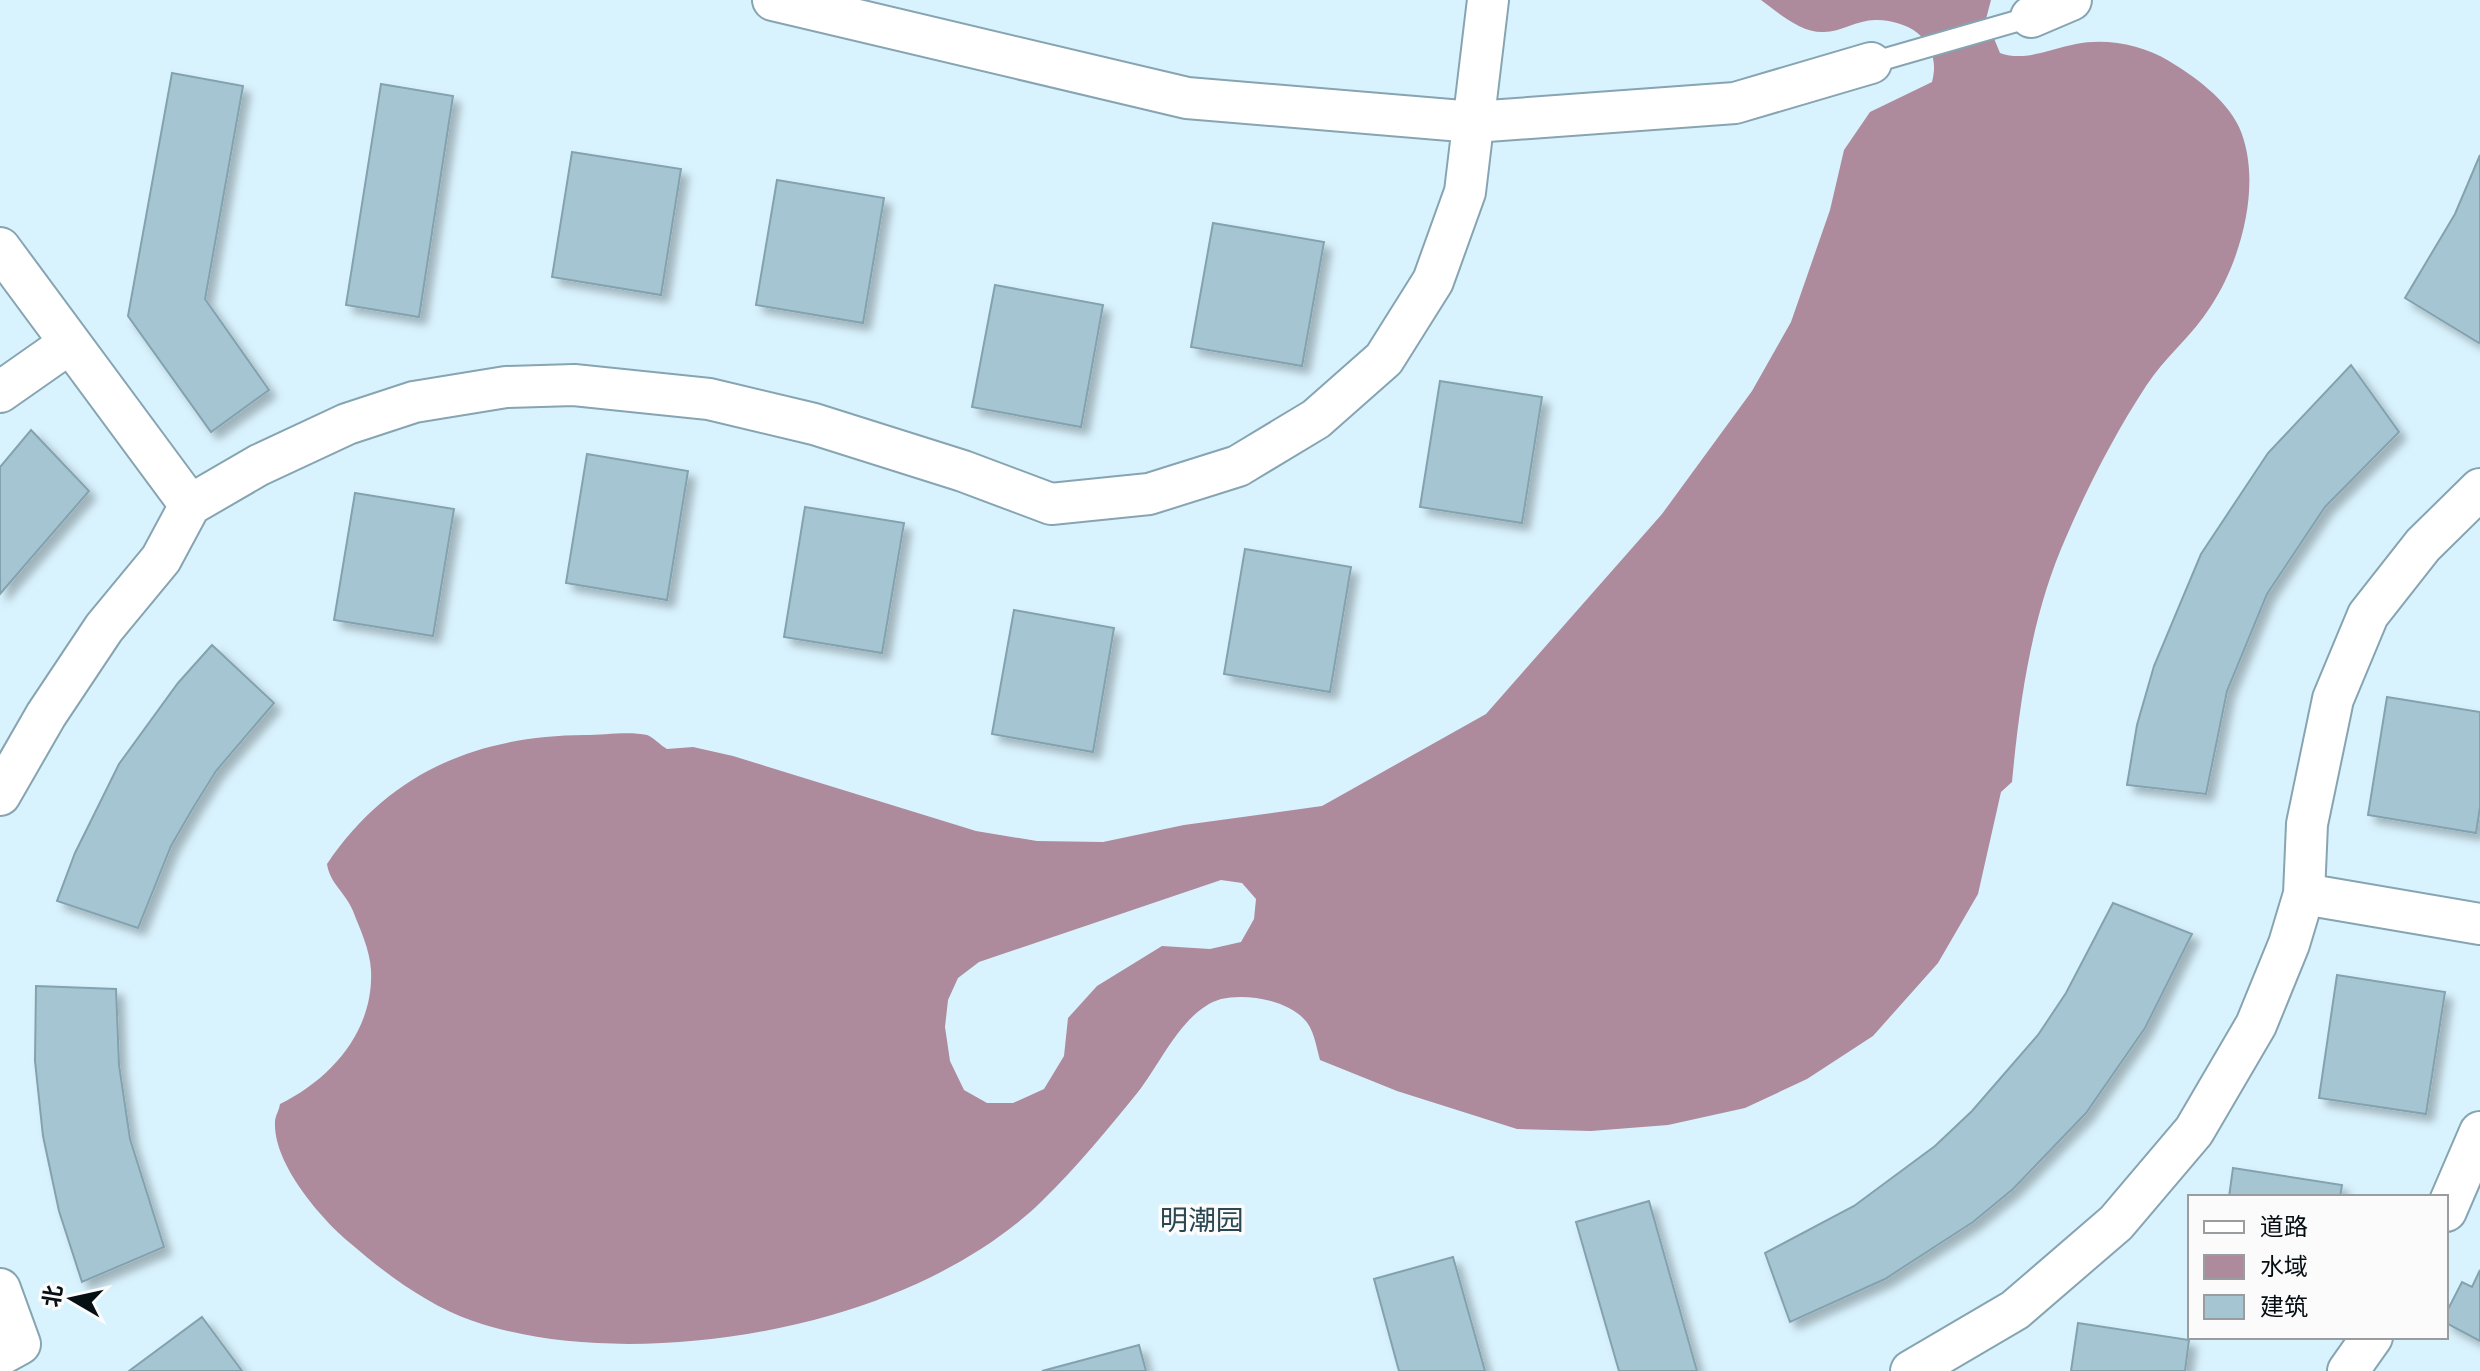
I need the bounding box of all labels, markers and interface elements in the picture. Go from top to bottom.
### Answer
legend [2188,1195,2448,1339]
district label: 明潮园 [1160,1198,1244,1241]
text: 道路 [2260,1208,2308,1244]
text: 水域 [2260,1248,2308,1284]
north arrow [32,1259,112,1339]
text: 北 [34,1282,71,1309]
text: 建筑 [2260,1288,2308,1324]

